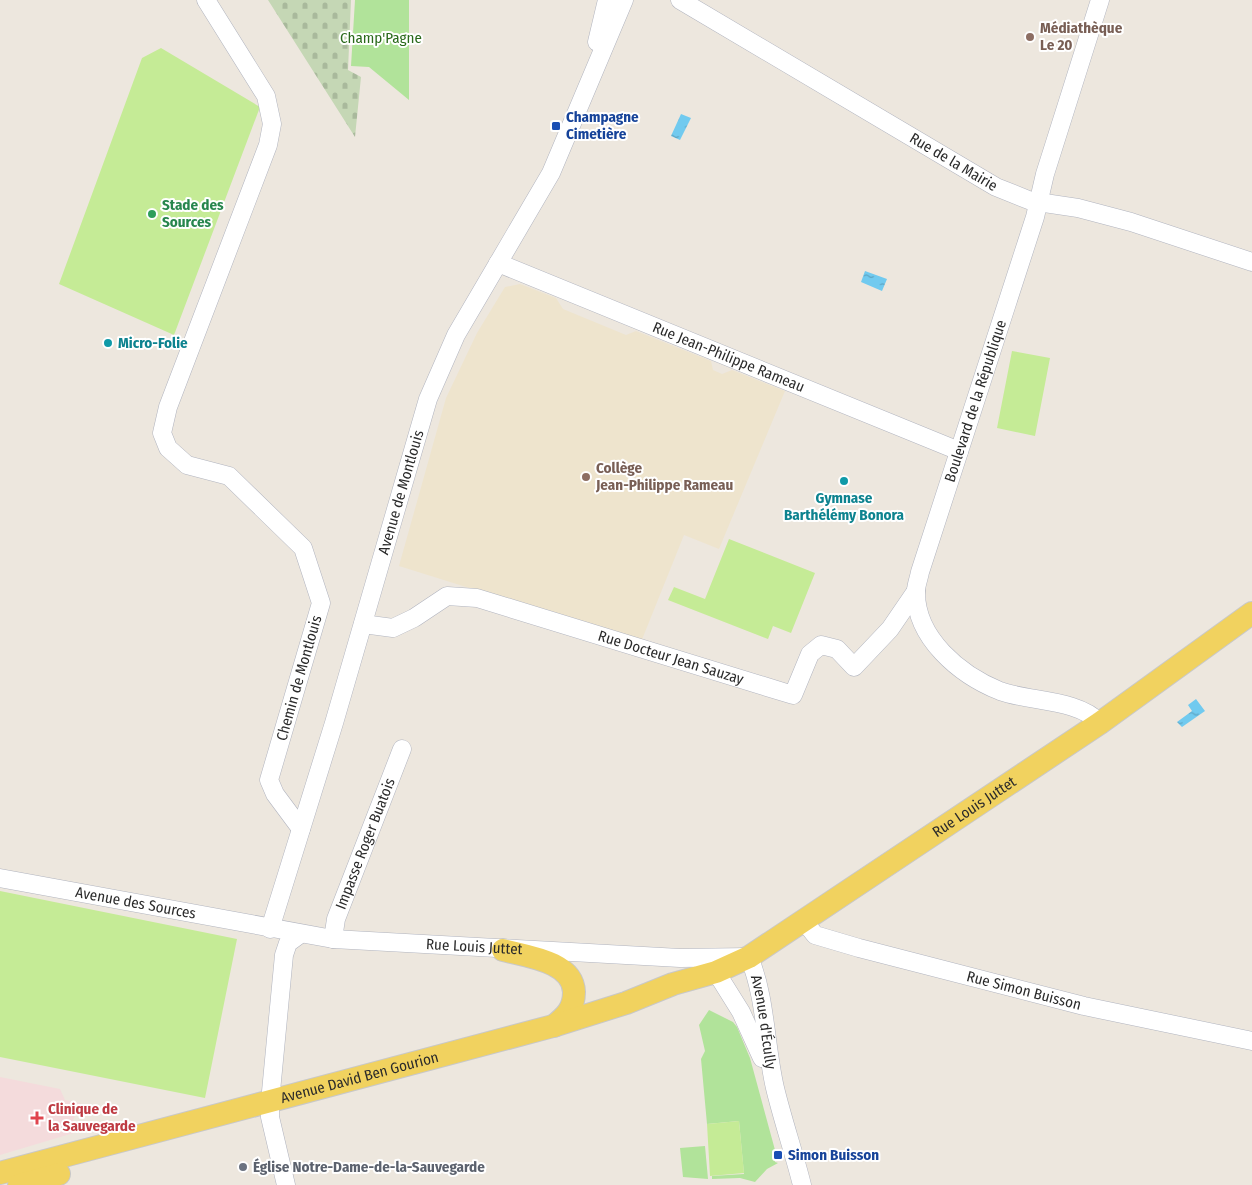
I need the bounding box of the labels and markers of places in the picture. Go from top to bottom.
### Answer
place label: Médiathèque Le 20 [1040,19,1123,54]
marker: Médiathèque Le 20 [1024,31,1036,43]
place label: Champagne Cimetière [566,108,639,143]
marker: Champagne Cimetière [550,120,562,132]
place label: Stade des Sources [162,196,224,231]
marker: Stade des Sources [146,208,158,220]
place label: Micro-Folie [118,334,188,352]
marker: Micro-Folie [102,337,114,349]
place label: Collège Jean-Philippe Rameau [595,459,733,494]
marker: Collège Jean-Philippe Rameau [580,471,592,483]
marker: Gymnase Barthélémy Bonora [838,475,850,487]
place label: Gymnase Barthélémy Bonora [784,489,905,524]
place label: Clinique de la Sauvegarde [48,1100,136,1135]
marker: Clinique de la Sauvegarde [30,1111,44,1125]
place label: Simon Buisson [788,1146,879,1164]
marker: Simon Buisson [772,1149,784,1161]
place label: Église Notre-Dame-de-la-Sauvegarde [253,1158,485,1176]
marker: Église Notre-Dame-de-la-Sauvegarde [237,1161,249,1173]

